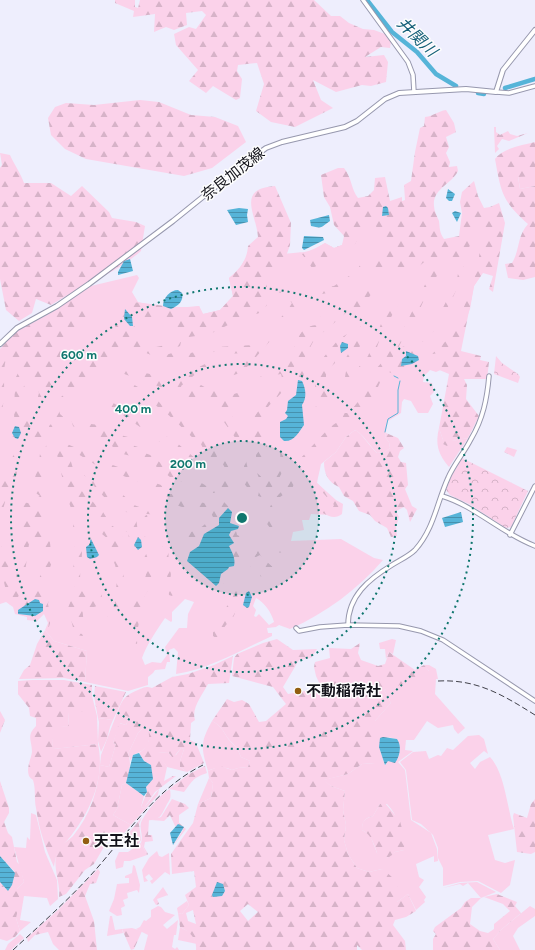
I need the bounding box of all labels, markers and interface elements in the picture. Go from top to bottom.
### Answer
water label: 井関川 [393,13,442,62]
street label: 奈良加茂線 [198,144,268,204]
text: 600 m [61,348,97,362]
text: 400 m [115,402,151,416]
text: 200 m [170,457,206,471]
centre of rings [235,511,249,525]
place label: 不動稲荷社 [306,682,381,700]
marker: 不動稲荷社 [293,686,303,696]
place label: 天王社 [94,832,139,850]
marker: 天王社 [81,836,91,846]

